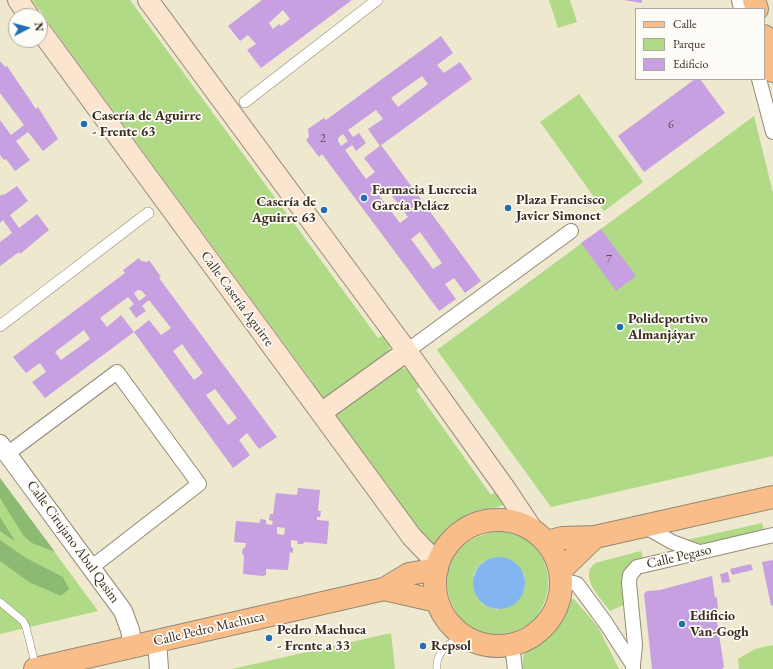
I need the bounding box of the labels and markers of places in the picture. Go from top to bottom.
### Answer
place label: Casería de Aguirre - Frente 63 [92,108,201,140]
marker: Casería de Aguirre - Frente 63 [79,119,89,129]
place label: Farmacia Lucrecia García Peláez [372,182,477,214]
place label: Plaza Francisco Javier Simonet [516,192,605,224]
marker: Farmacia Lucrecia García Peláez [359,193,369,203]
place label: Casería de Aguirre 63 [252,194,316,226]
marker: Plaza Francisco Javier Simonet [503,203,513,213]
marker: Casería de Aguirre 63 [319,205,329,215]
place label: Polideportivo Almanjáyar [628,311,708,344]
marker: Polideportivo Almanjáyar [615,322,625,332]
place label: Edificio Van-Gogh [690,608,749,640]
marker: Edificio Van-Gogh [677,619,687,629]
place label: Pedro Machuca - Frente a 33 [277,622,366,654]
marker: Pedro Machuca - Frente a 33 [264,633,274,643]
place label: Repsol [431,638,471,654]
marker: Repsol [418,641,428,651]

